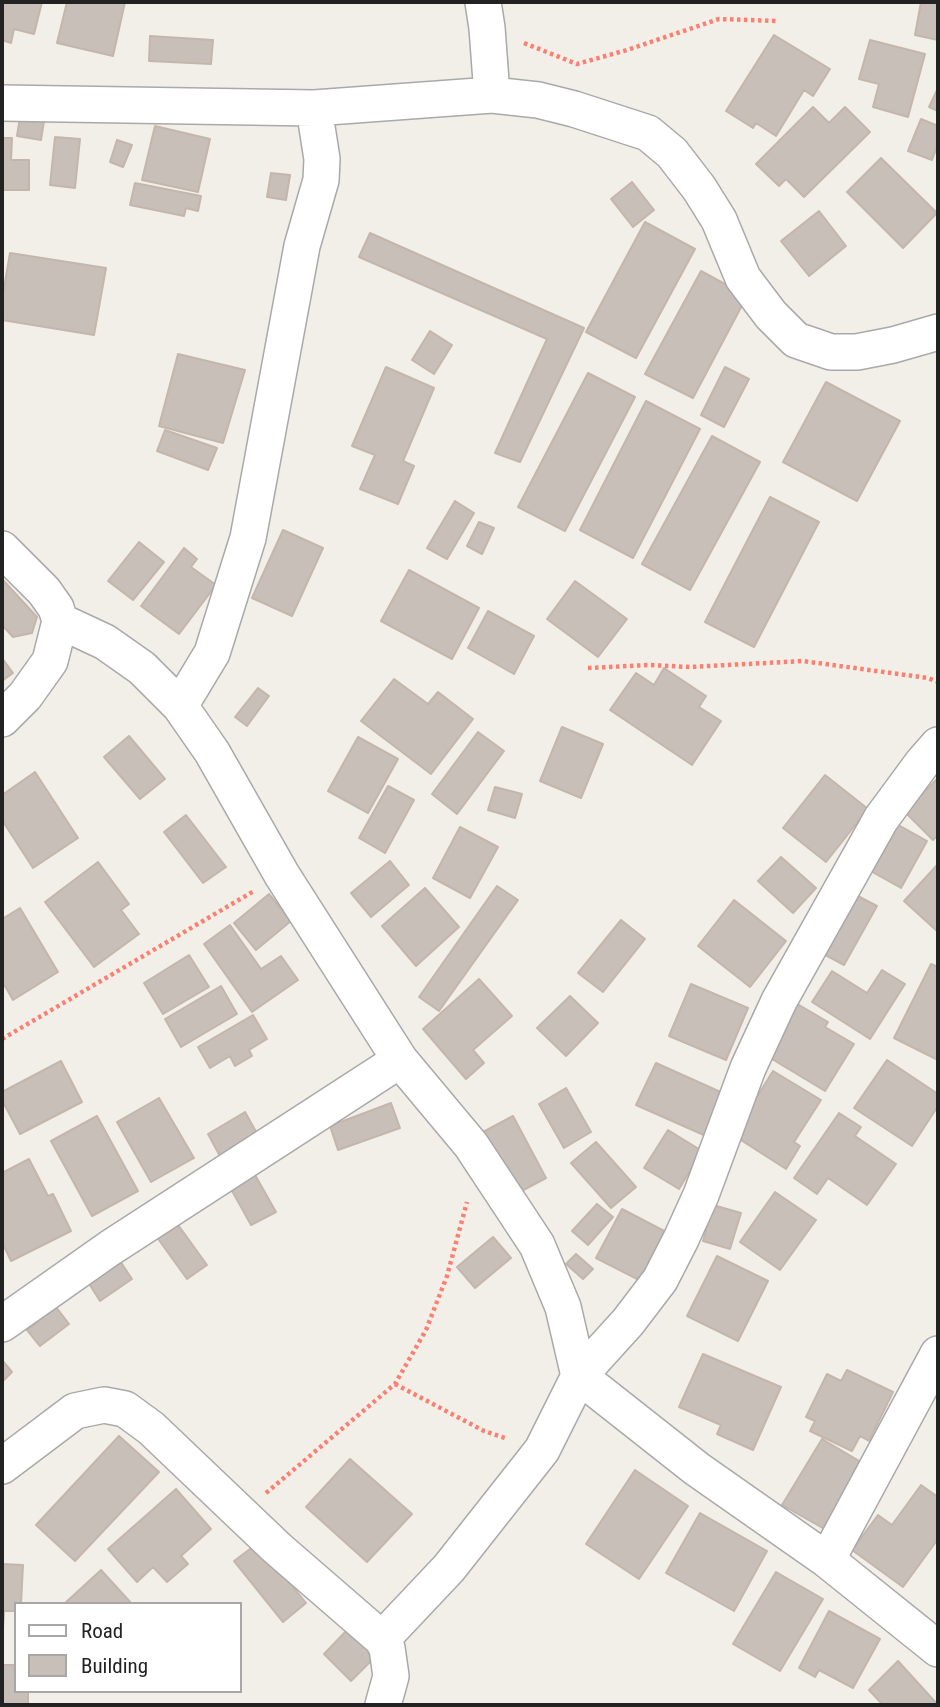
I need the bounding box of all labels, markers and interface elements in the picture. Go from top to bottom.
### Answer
legend [14,1602,242,1693]
text: Road [81,1619,123,1643]
text: Building [81,1654,148,1678]

